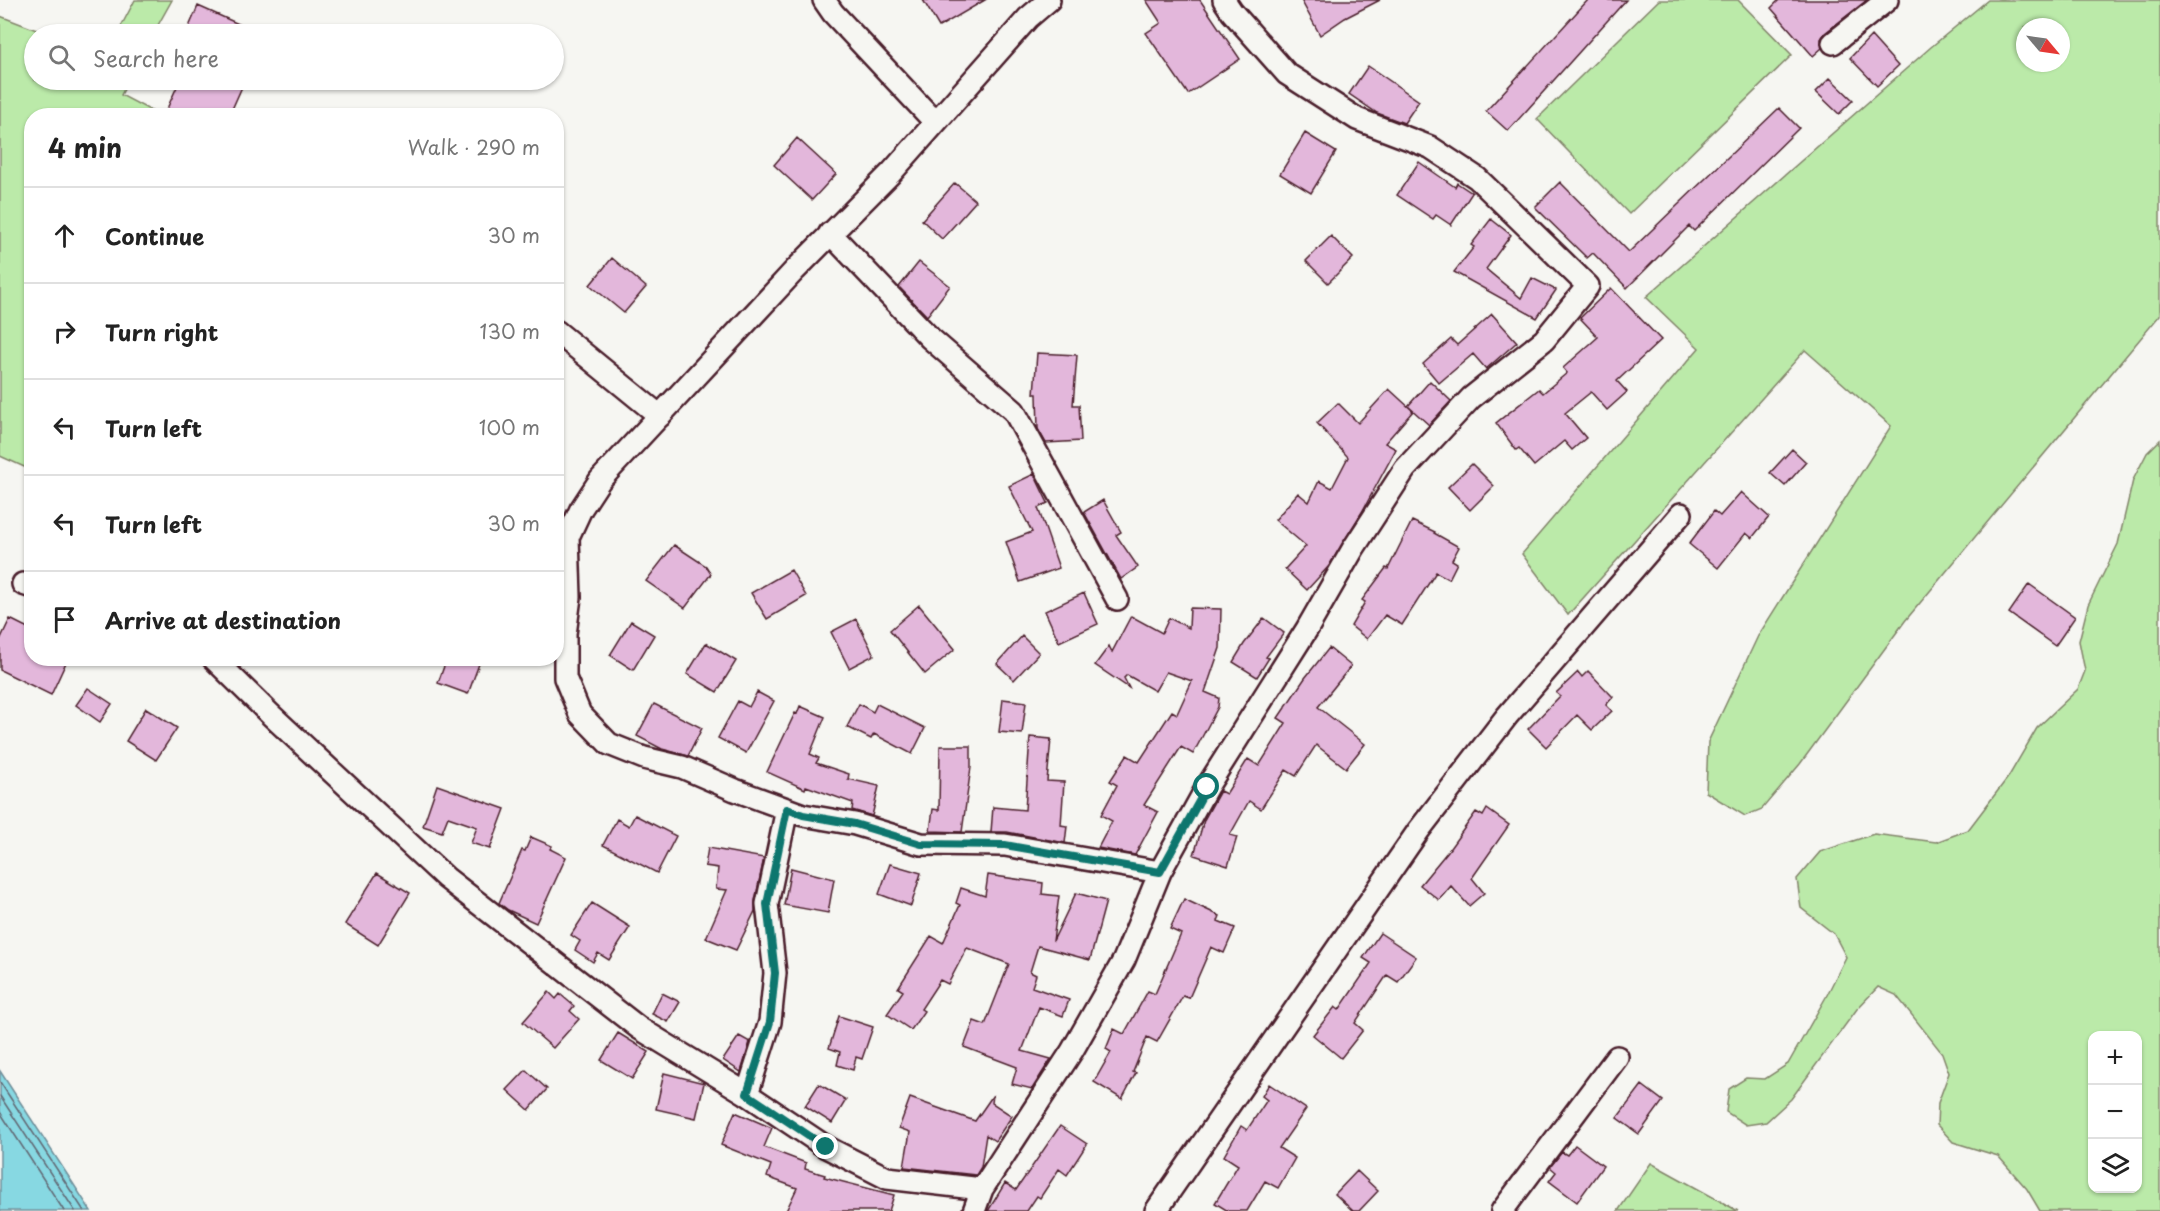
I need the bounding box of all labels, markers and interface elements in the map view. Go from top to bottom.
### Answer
north arrow [2016,18,2070,72]
search box [24,24,564,90]
icon: search [45,41,78,74]
text: Search here [93,41,219,74]
text: 4 min [48,128,122,167]
text: Walk · 290 m [408,132,540,162]
icon: ahead [48,219,81,252]
text: Continue [105,219,204,252]
text: 30 m [487,220,540,250]
icon: right [48,315,81,348]
text: Turn right [105,315,218,348]
text: 130 m [480,316,540,346]
icon: left [48,411,81,444]
text: Turn left [105,411,202,444]
text: 100 m [479,412,540,442]
icon: left [48,507,81,540]
text: Turn left [105,507,202,540]
text: 30 m [487,508,540,538]
icon: arrive [48,603,81,636]
text: Arrive at destination [105,603,341,636]
route start [1193,773,1219,799]
map controls [2088,1031,2142,1193]
button: + [2088,1031,2142,1085]
button: − [2088,1085,2142,1139]
route end [812,1133,838,1159]
button: layers [2088,1139,2142,1193]

